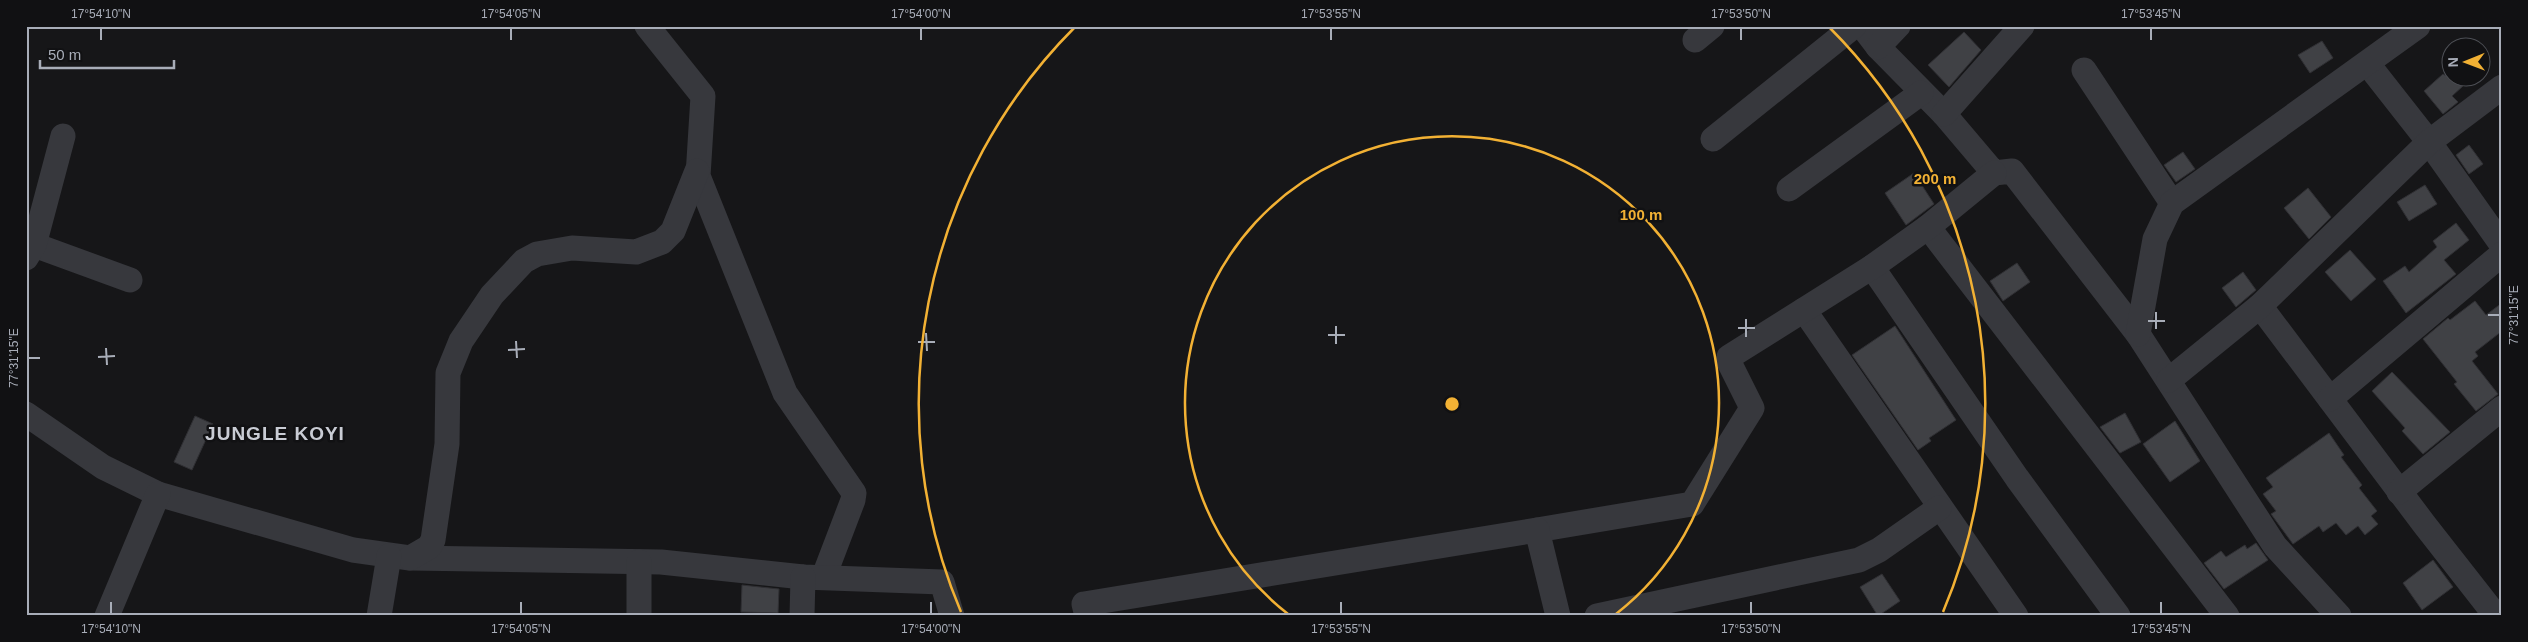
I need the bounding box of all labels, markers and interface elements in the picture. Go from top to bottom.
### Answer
text: 17°54'10"N [71,7,131,21]
text: 17°54'05"N [481,7,541,21]
text: 17°54'00"N [891,7,951,21]
text: 17°53'55"N [1301,7,1361,21]
text: 17°53'50"N [1711,7,1771,21]
text: 17°53'45"N [2121,7,2181,21]
scale bar [40,38,174,70]
north arrow [2440,38,2490,88]
text: 50 m [48,46,81,63]
text: N [2445,57,2461,67]
text: 200 m [1914,170,1956,187]
text: 100 m [1620,206,1662,223]
text: 77°31'15"E [2507,285,2521,345]
text: 77°31'15"E [7,328,21,388]
centre of rings [1443,395,1461,413]
district label: JUNGLE KOYI [205,423,345,444]
text: 17°54'10"N [81,622,141,636]
text: 17°54'05"N [491,622,551,636]
text: 17°54'00"N [901,622,961,636]
text: 17°53'55"N [1311,622,1371,636]
text: 17°53'50"N [1721,622,1781,636]
text: 17°53'45"N [2131,622,2191,636]

